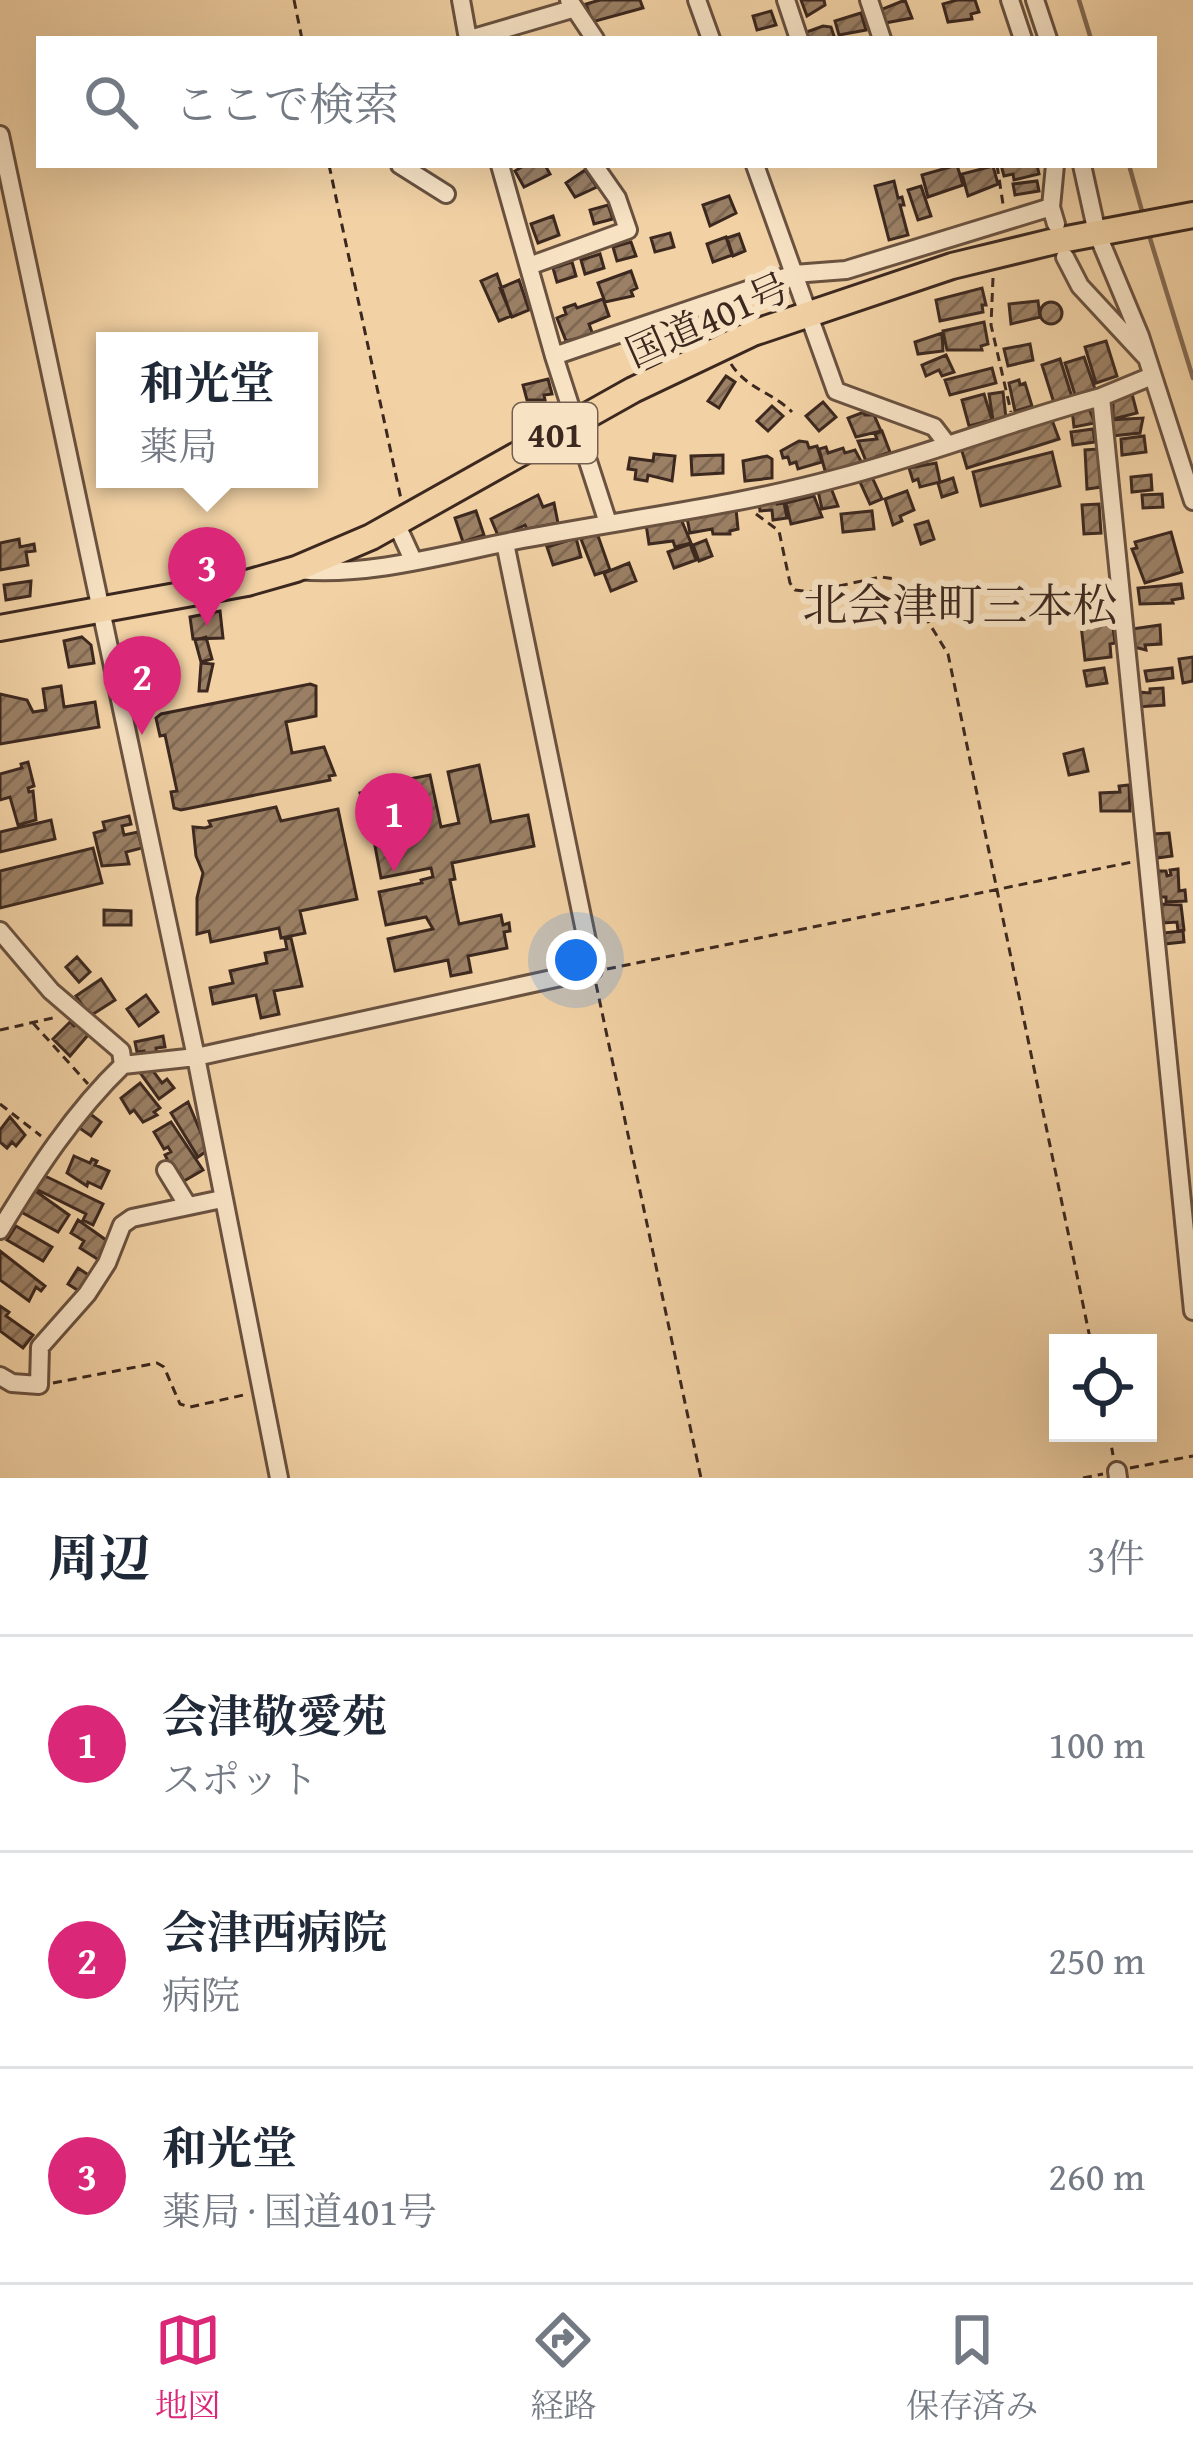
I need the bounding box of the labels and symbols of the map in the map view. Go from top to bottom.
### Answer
street label: 国道401号 [616,258,798,380]
road number: 401 [513,403,597,463]
pin: 3 [168,527,246,626]
district label: 北会津町三本松 [802,572,1118,637]
pin: 2 [103,636,181,735]
pin: 1 [355,773,433,872]
your location [546,930,606,990]

